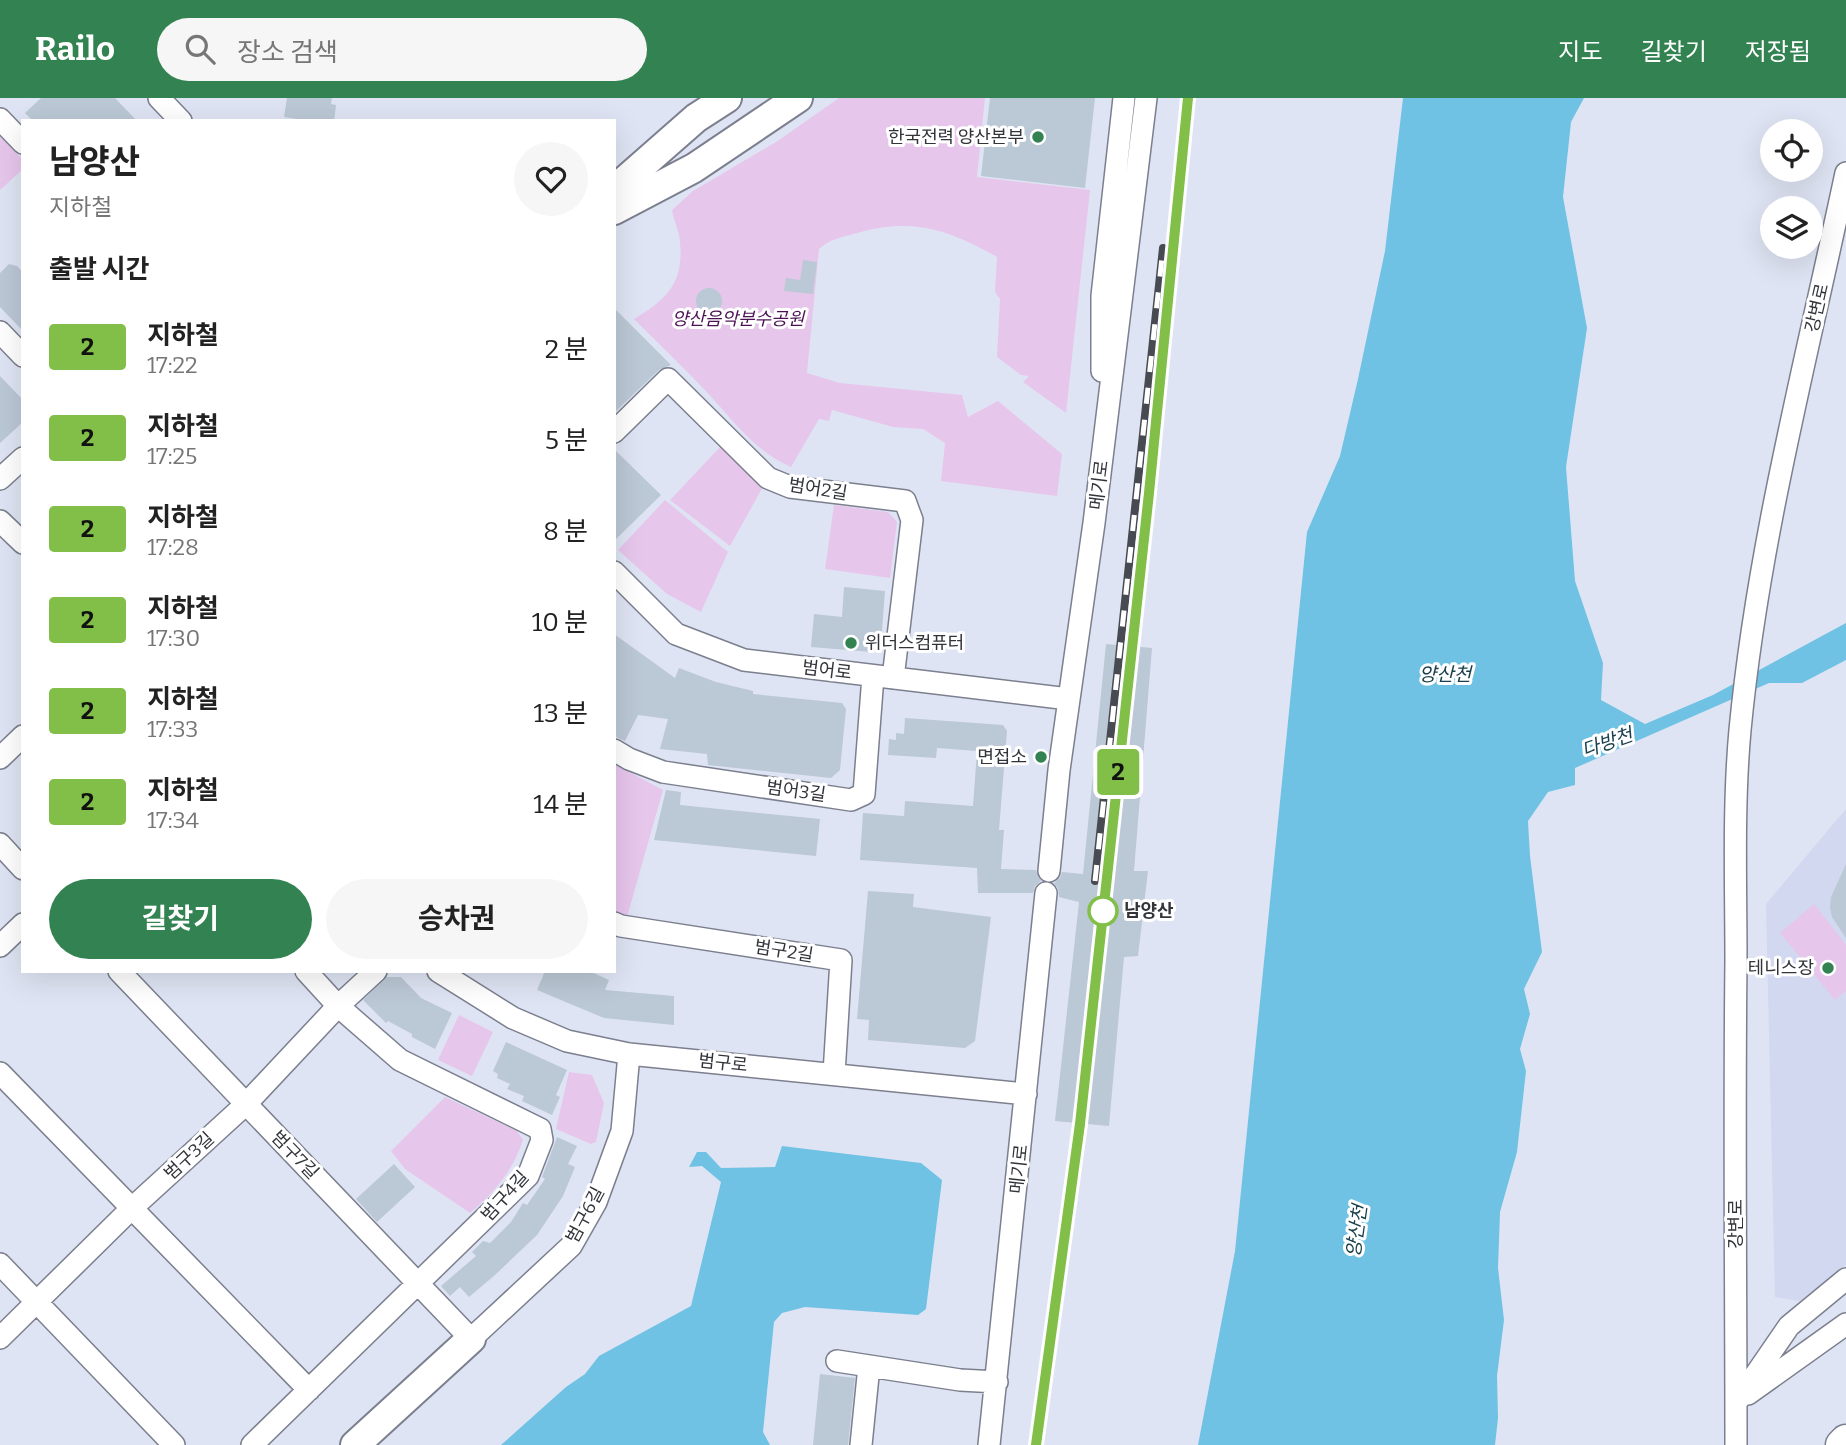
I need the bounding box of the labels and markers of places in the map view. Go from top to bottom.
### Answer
place label: 한국전력 양산본부 [888,126,1024,148]
marker: 한국전력 양산본부 [1030,129,1046,145]
place label: 위더스컴퓨터 [865,632,964,654]
marker: 위더스컴퓨터 [843,635,859,651]
place label: 면접소 [977,746,1027,768]
marker: 면접소 [1033,749,1049,765]
marker: 남양산 [1088,896,1118,926]
place label: 남양산 [1124,900,1174,922]
place label: 테니스장 [1748,957,1814,979]
marker: 테니스장 [1820,960,1836,976]

